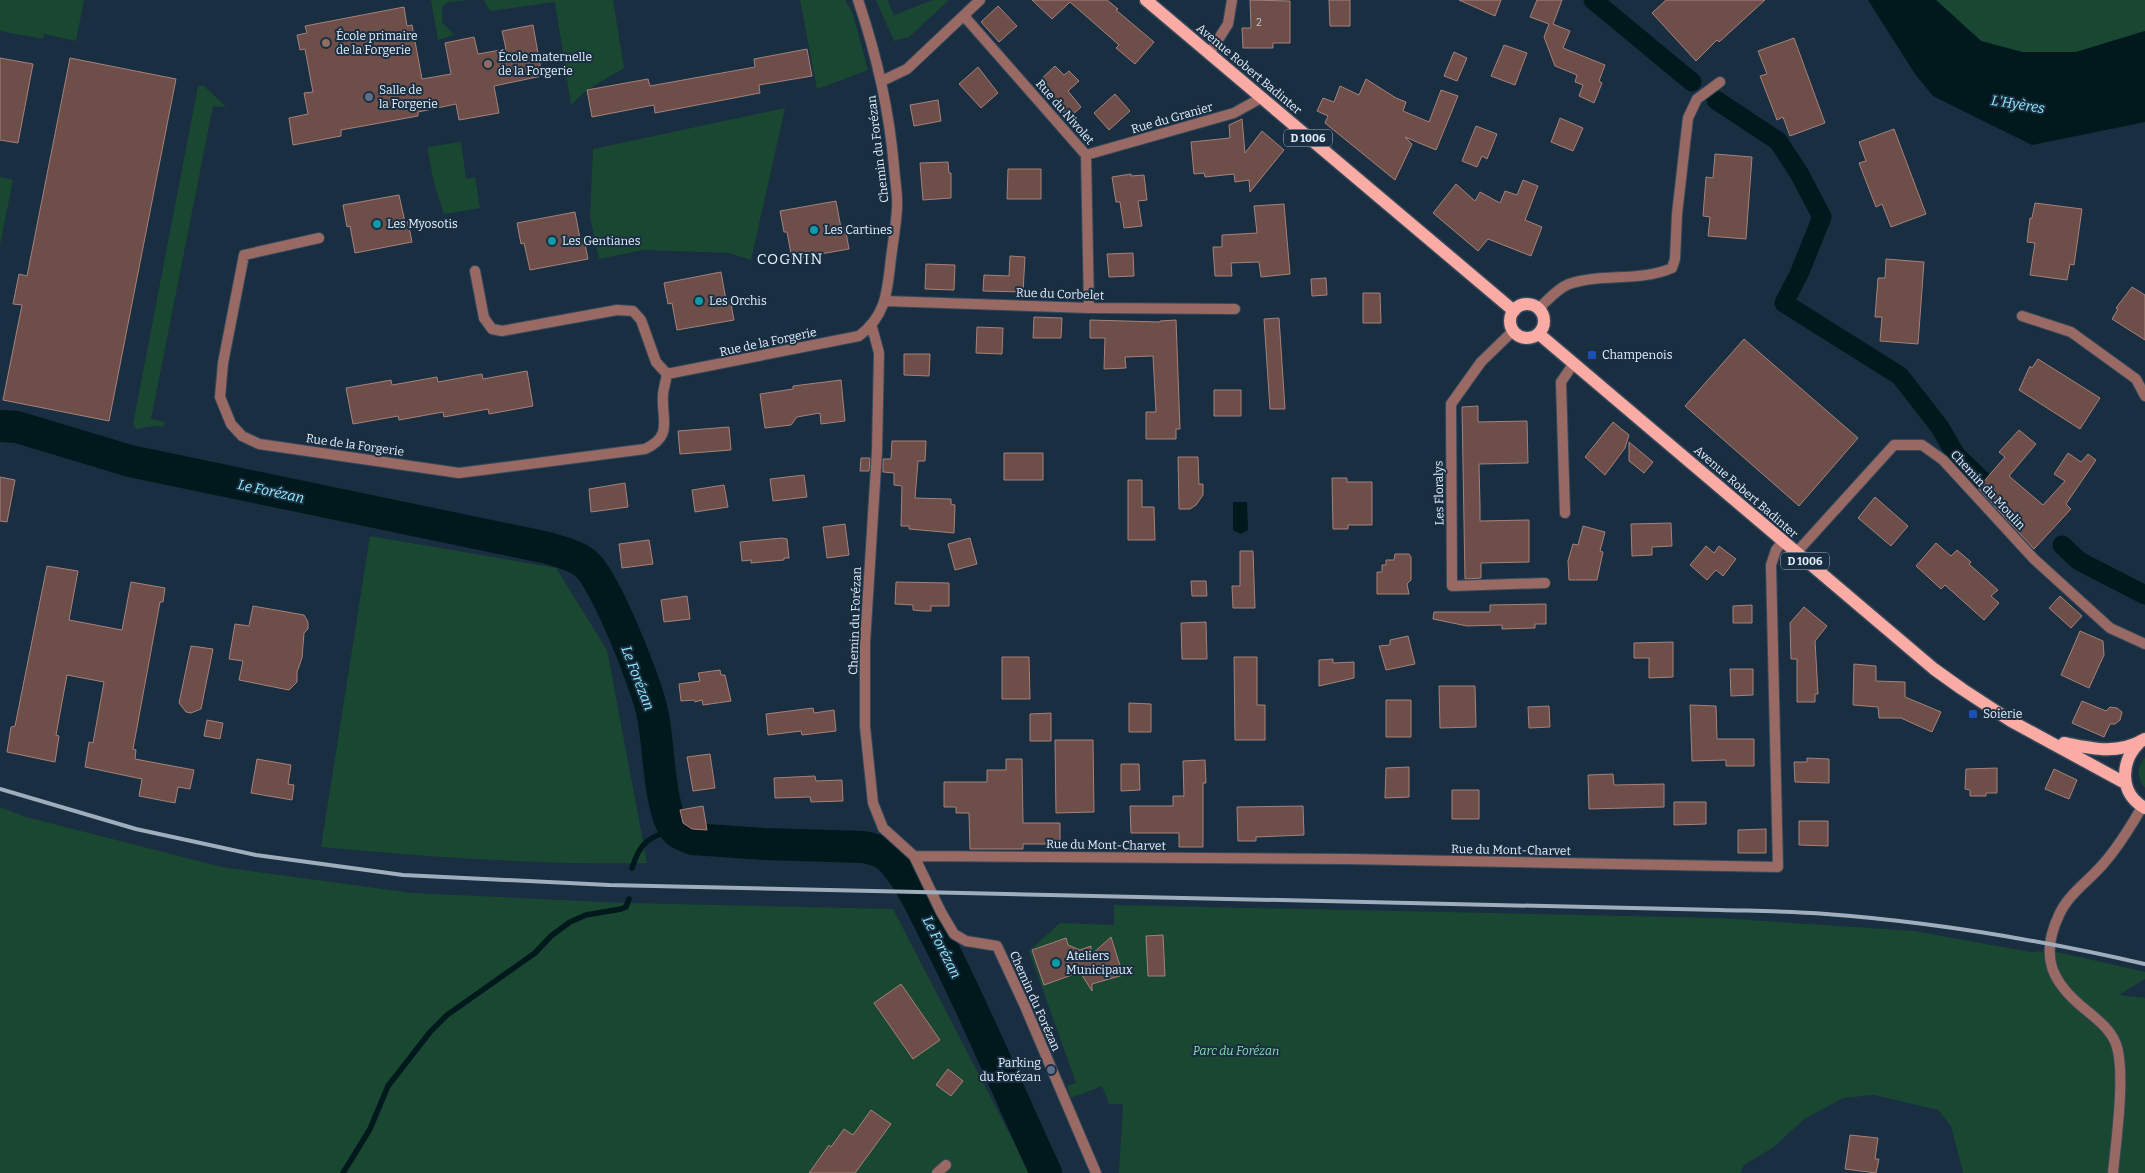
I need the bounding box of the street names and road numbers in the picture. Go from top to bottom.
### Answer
street label: Avenue Robert Badinter [1194,21,1305,118]
street label: Rue du Nivolet [1033,77,1097,148]
street label: Chemin du Forézan [864,94,892,203]
street label: Rue du Granier [1129,99,1215,136]
road number: D 1006 [1284,130,1332,146]
street label: Rue du Corbelet [1016,285,1105,303]
street label: Rue de la Forgerie [718,325,818,359]
street label: Rue de la Forgerie [305,431,405,459]
street label: Avenue Robert Badinter [1691,443,1801,541]
street label: Chemin du Moulin [1948,448,2028,533]
street label: Les Floralys [1431,460,1447,525]
road number: D 1006 [1781,552,1829,570]
street label: Chemin du Forézan [846,566,864,675]
street label: Rue du Mont-Charvet [1046,837,1167,853]
street label: Rue du Mont-Charvet [1451,842,1572,858]
street label: Chemin du Forézan [1007,949,1064,1054]

